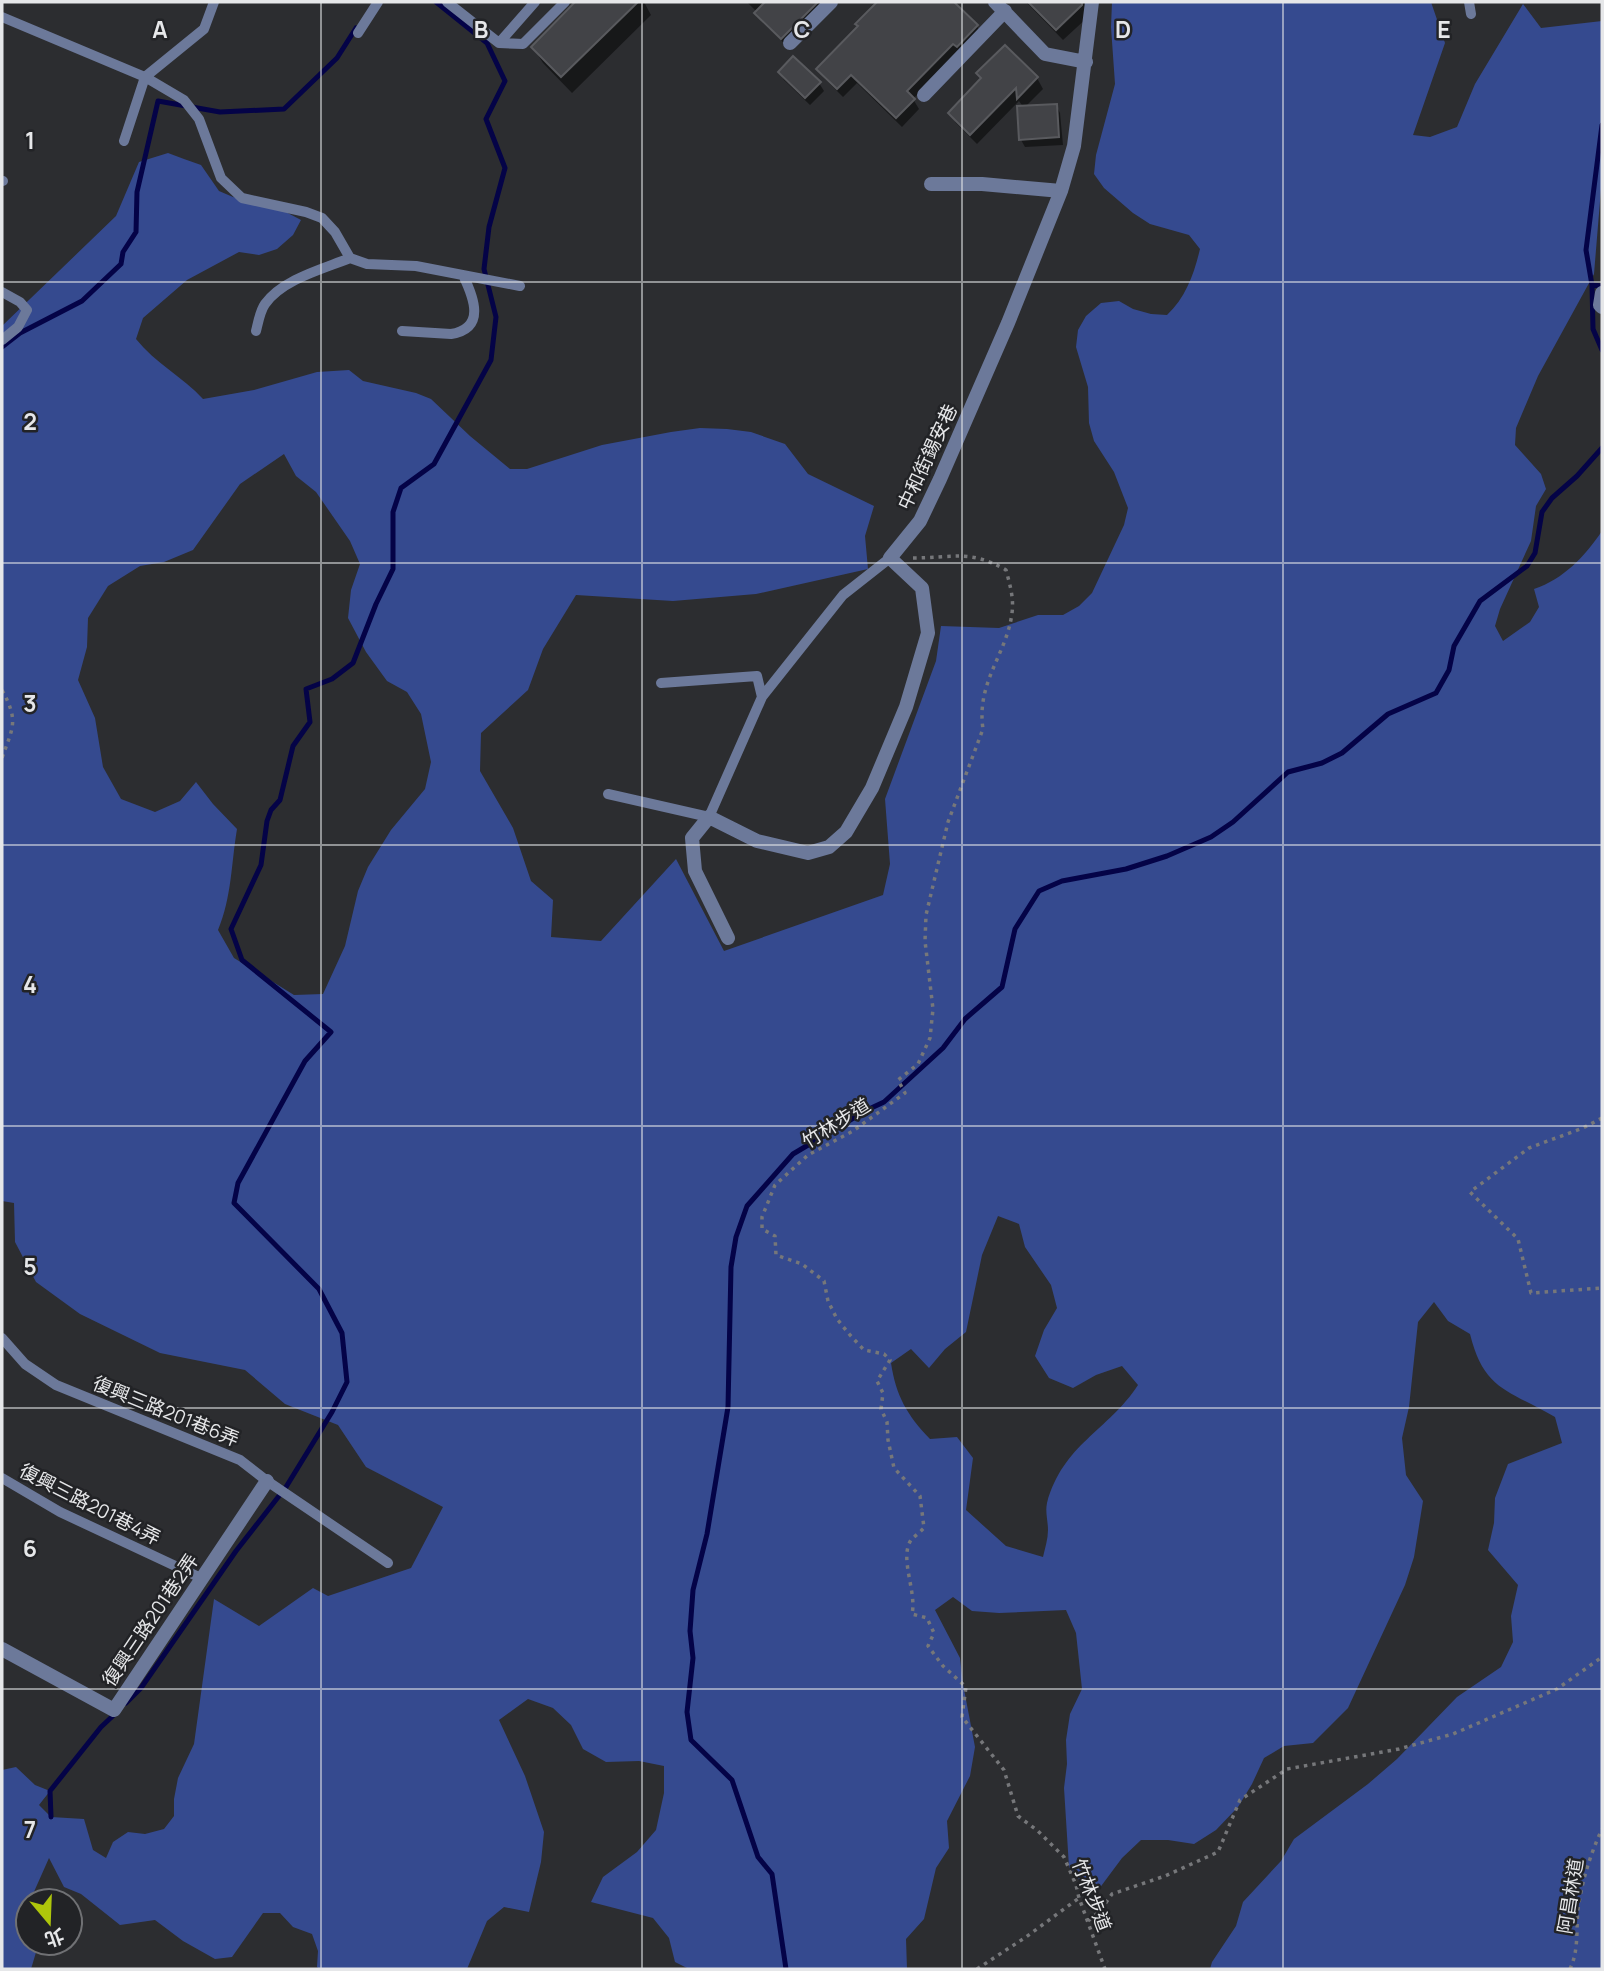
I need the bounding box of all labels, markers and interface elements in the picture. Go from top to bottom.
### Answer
text: A [152,13,168,45]
text: B [474,13,488,45]
text: C [794,13,811,45]
text: D [1115,13,1131,45]
text: E [1437,13,1451,45]
text: 1 [25,124,35,156]
street label: 中和街錫安巷 [891,400,963,514]
text: 2 [23,405,37,437]
text: 3 [23,687,37,719]
text: 4 [23,968,37,1000]
street label: 竹林步道 [797,1092,875,1154]
text: 5 [23,1250,37,1282]
street label: 復興三路201巷6弄 [89,1370,243,1452]
street label: 復興三路201巷4弄 [15,1457,165,1551]
text: 6 [23,1532,37,1564]
street label: 復興三路201巷2弄 [96,1549,204,1691]
text: 7 [24,1813,36,1845]
street label: 竹林步道 [1066,1855,1118,1935]
street label: 阿昌林道 [1551,1856,1589,1936]
north arrow [14,1887,84,1957]
text: 北 [41,1923,68,1953]

